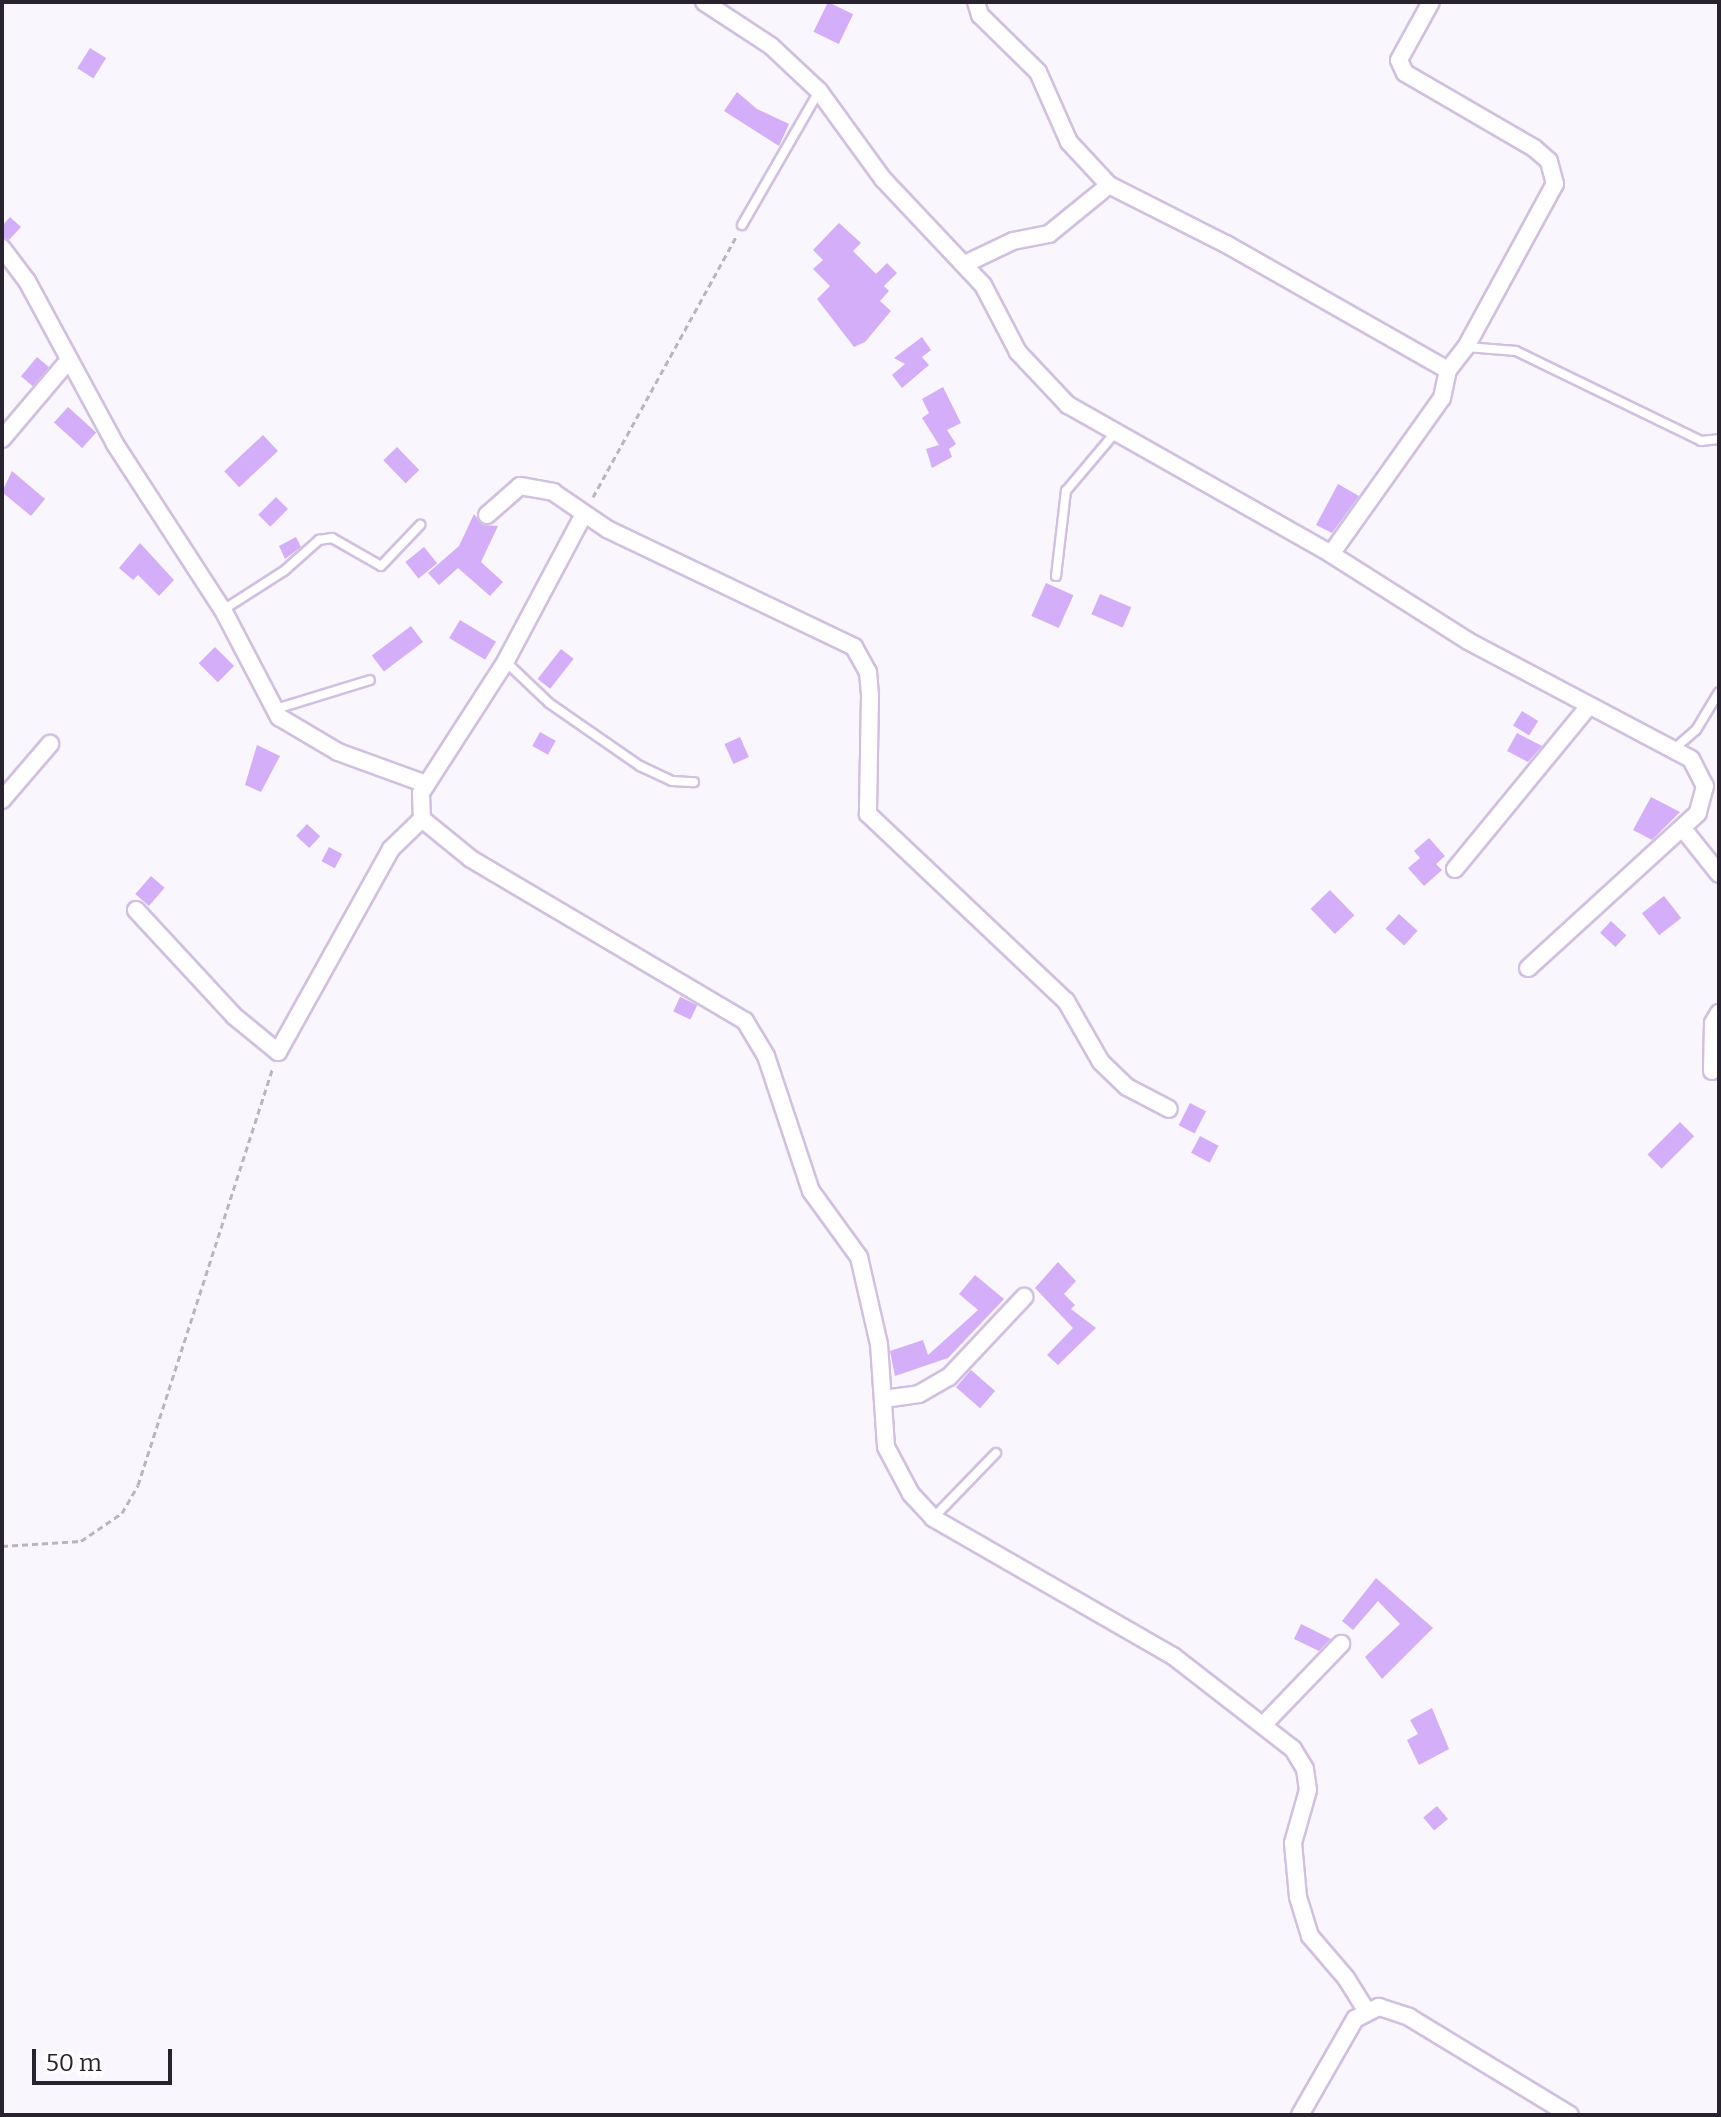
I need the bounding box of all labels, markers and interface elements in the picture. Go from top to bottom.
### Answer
scale bar [36,2033,176,2083]
text: 50 m [46,2049,102,2077]

